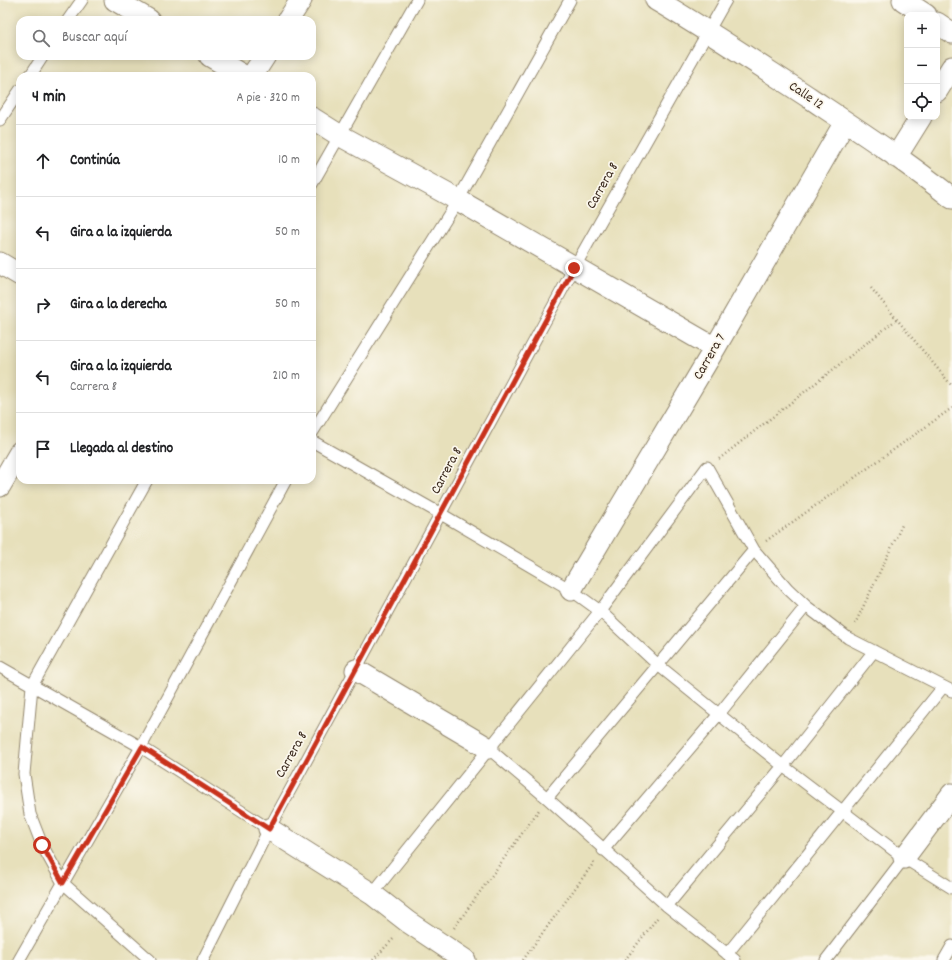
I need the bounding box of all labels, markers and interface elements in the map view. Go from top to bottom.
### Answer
map controls [904,12,940,120]
button: + [904,12,940,48]
search box [16,16,316,60]
icon: search [30,27,52,49]
text: Buscar aquí [62,27,127,49]
button: − [904,48,940,84]
street label: Calle 12 [784,77,828,115]
button: locate [904,84,940,120]
text: 4 min [32,86,66,110]
text: A pie · 320 m [236,89,300,108]
icon: ahead [32,150,54,172]
text: Continúa [70,150,120,172]
text: 10 m [278,151,300,170]
street label: Carrera 8 [582,159,624,213]
icon: left [32,222,54,244]
text: Gira a la izquierda [70,222,171,244]
text: 50 m [275,223,300,242]
route end [565,259,583,277]
icon: right [32,294,54,316]
text: Gira a la derecha [70,294,167,316]
text: 50 m [275,295,300,314]
street label: Carrera 7 [689,330,731,384]
text: Gira a la izquierda [70,356,171,378]
icon: left [32,366,54,388]
text: 210 m [272,367,300,386]
text: Carrera 8 [70,378,117,397]
icon: arrive [32,438,54,460]
text: Llegada al destino [70,438,173,460]
street label: Carrera 8 [426,444,468,498]
street label: Carrera 8 [271,728,313,782]
route start [33,836,51,854]

